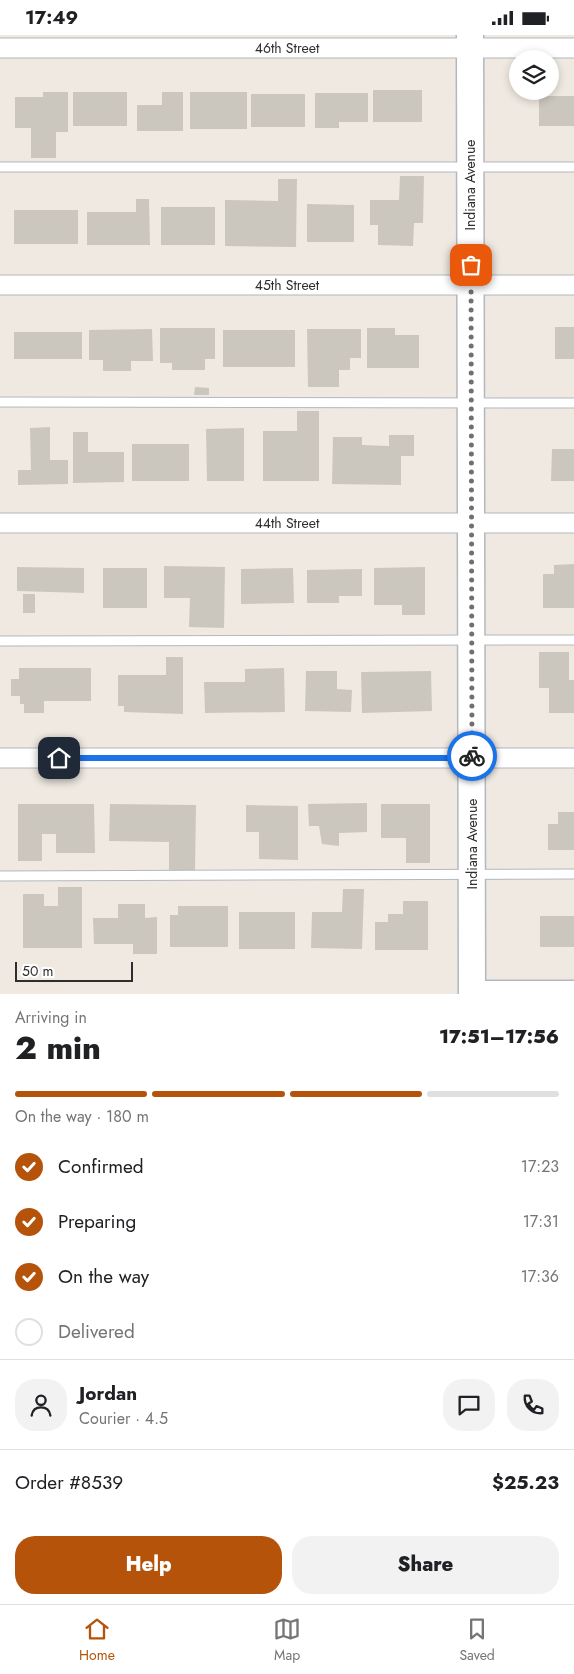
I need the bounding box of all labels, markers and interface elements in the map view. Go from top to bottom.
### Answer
text: 17:49 [25,4,78,31]
street label: 46th Street [255,38,320,58]
map controls [509,50,559,100]
button: layers [509,50,559,100]
street label: Indiana Avenue [460,139,480,231]
pin [450,244,492,286]
icon: bag [457,251,485,279]
street label: 45th Street [255,275,320,295]
street label: 44th Street [255,513,320,533]
courier [447,731,497,781]
pin [38,737,80,779]
icon: bike [458,742,486,770]
icon: home [45,744,73,772]
street label: Indiana Avenue [462,798,482,890]
scale bar [15,959,132,982]
text: 50 m [22,961,53,981]
text: Arriving in [15,1006,87,1029]
text: 17:51–17:56 [439,1023,559,1050]
text: 2 min [15,1025,101,1071]
text: On the way · 180 m [15,1105,149,1128]
icon: check [15,1153,43,1181]
text: Confirmed [58,1153,144,1180]
text: 17:23 [521,1155,559,1178]
icon: check [15,1208,43,1236]
text: Preparing [58,1208,136,1235]
text: 17:31 [523,1210,559,1233]
icon: check [15,1263,43,1291]
text: On the way [58,1263,149,1290]
text: 17:36 [521,1265,559,1288]
text: Delivered [58,1318,135,1345]
button: person [15,1379,67,1431]
button: chat [443,1379,495,1431]
button: phone [507,1379,559,1431]
text: Jordan [79,1380,137,1407]
text: Courier · 4.5 [79,1407,168,1430]
text: Order #8539 [15,1469,123,1496]
text: $25.23 [492,1469,559,1496]
button: Help [15,1536,282,1594]
button: Share [292,1536,559,1594]
tab: Home [79,1615,115,1665]
tab: Map [273,1615,301,1665]
tab: Saved [459,1615,495,1665]

